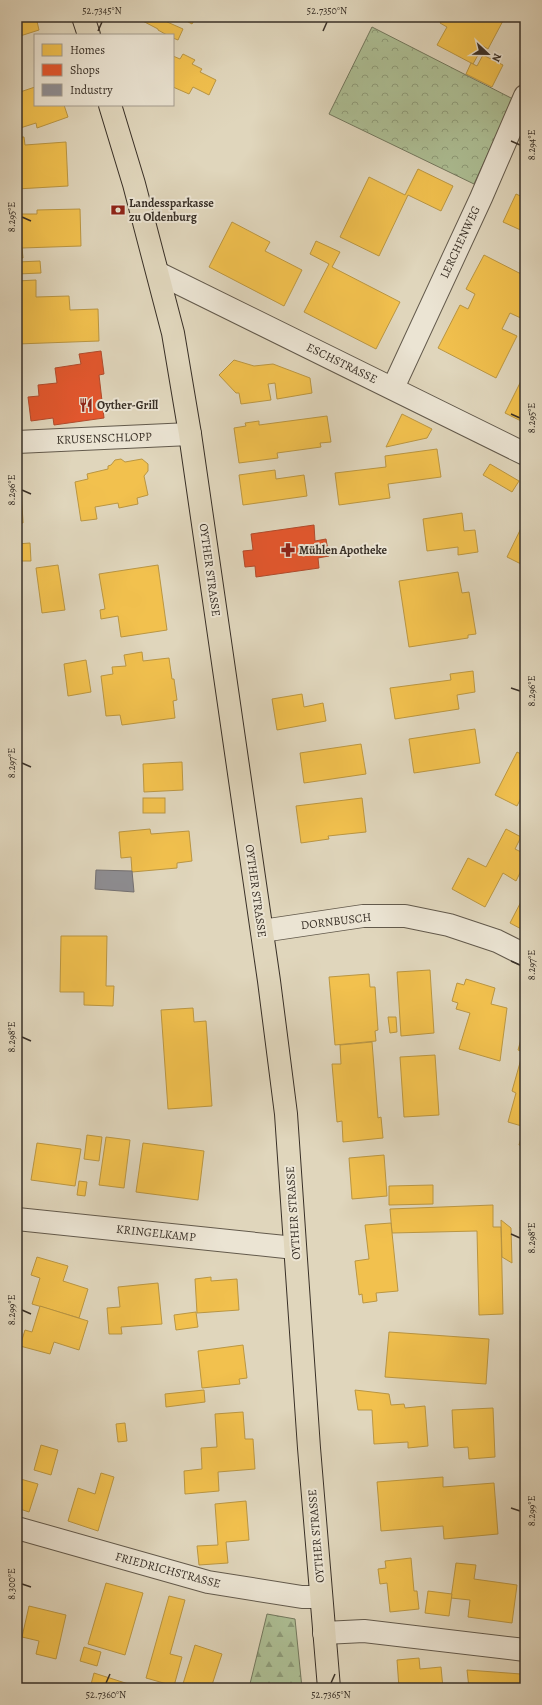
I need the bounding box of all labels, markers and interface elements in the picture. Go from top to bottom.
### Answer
text: 52.7345°N [82,4,122,17]
text: 52.7350°N [307,4,347,17]
legend [34,34,174,106]
north arrow [468,34,508,74]
text: Homes [70,42,105,58]
text: N [488,51,505,64]
text: Shops [70,62,100,78]
text: Industry [70,82,113,98]
text: 8.294°E [525,130,538,160]
place label: Landessparkasse zu Oldenburg [129,195,214,225]
text: 8.295°E [5,202,18,232]
bank icon: Landessparkasse zu Oldenburg [110,202,126,218]
street label: LERCHENWEG [436,203,484,281]
street label: ESCHSTRASSE [304,339,380,387]
restaurant icon: Oyther-Grill [78,397,94,413]
place label: Oyther-Grill [97,397,159,413]
text: 8.295°E [525,403,538,433]
street label: KRUSENSCHLOPP [56,428,152,448]
text: 8.296°E [5,475,18,505]
street label: OYTHER STRASSE [196,522,224,618]
pharmacy icon: Mühlen Apotheke [280,542,296,558]
place label: Mühlen Apotheke [299,542,387,558]
text: 8.296°E [525,676,538,706]
text: 8.297°E [5,748,18,778]
street label: OYTHER STRASSE [242,843,270,939]
street label: DORNBUSCH [300,909,372,933]
text: 8.297°E [525,950,538,980]
text: 8.298°E [5,1021,18,1052]
street label: OYTHER STRASSE [282,1166,304,1260]
street label: KRINGELKAMP [115,1221,197,1245]
text: 8.298°E [525,1222,538,1253]
text: 8.299°E [5,1295,18,1325]
street label: OYTHER STRASSE [304,1488,328,1584]
text: 8.299°E [525,1496,538,1526]
street label: FRIEDRICHSTRASSE [113,1548,223,1592]
text: 8.300°E [5,1568,18,1600]
text: 52.7360°N [86,1688,126,1701]
text: 52.7365°N [311,1688,351,1701]

